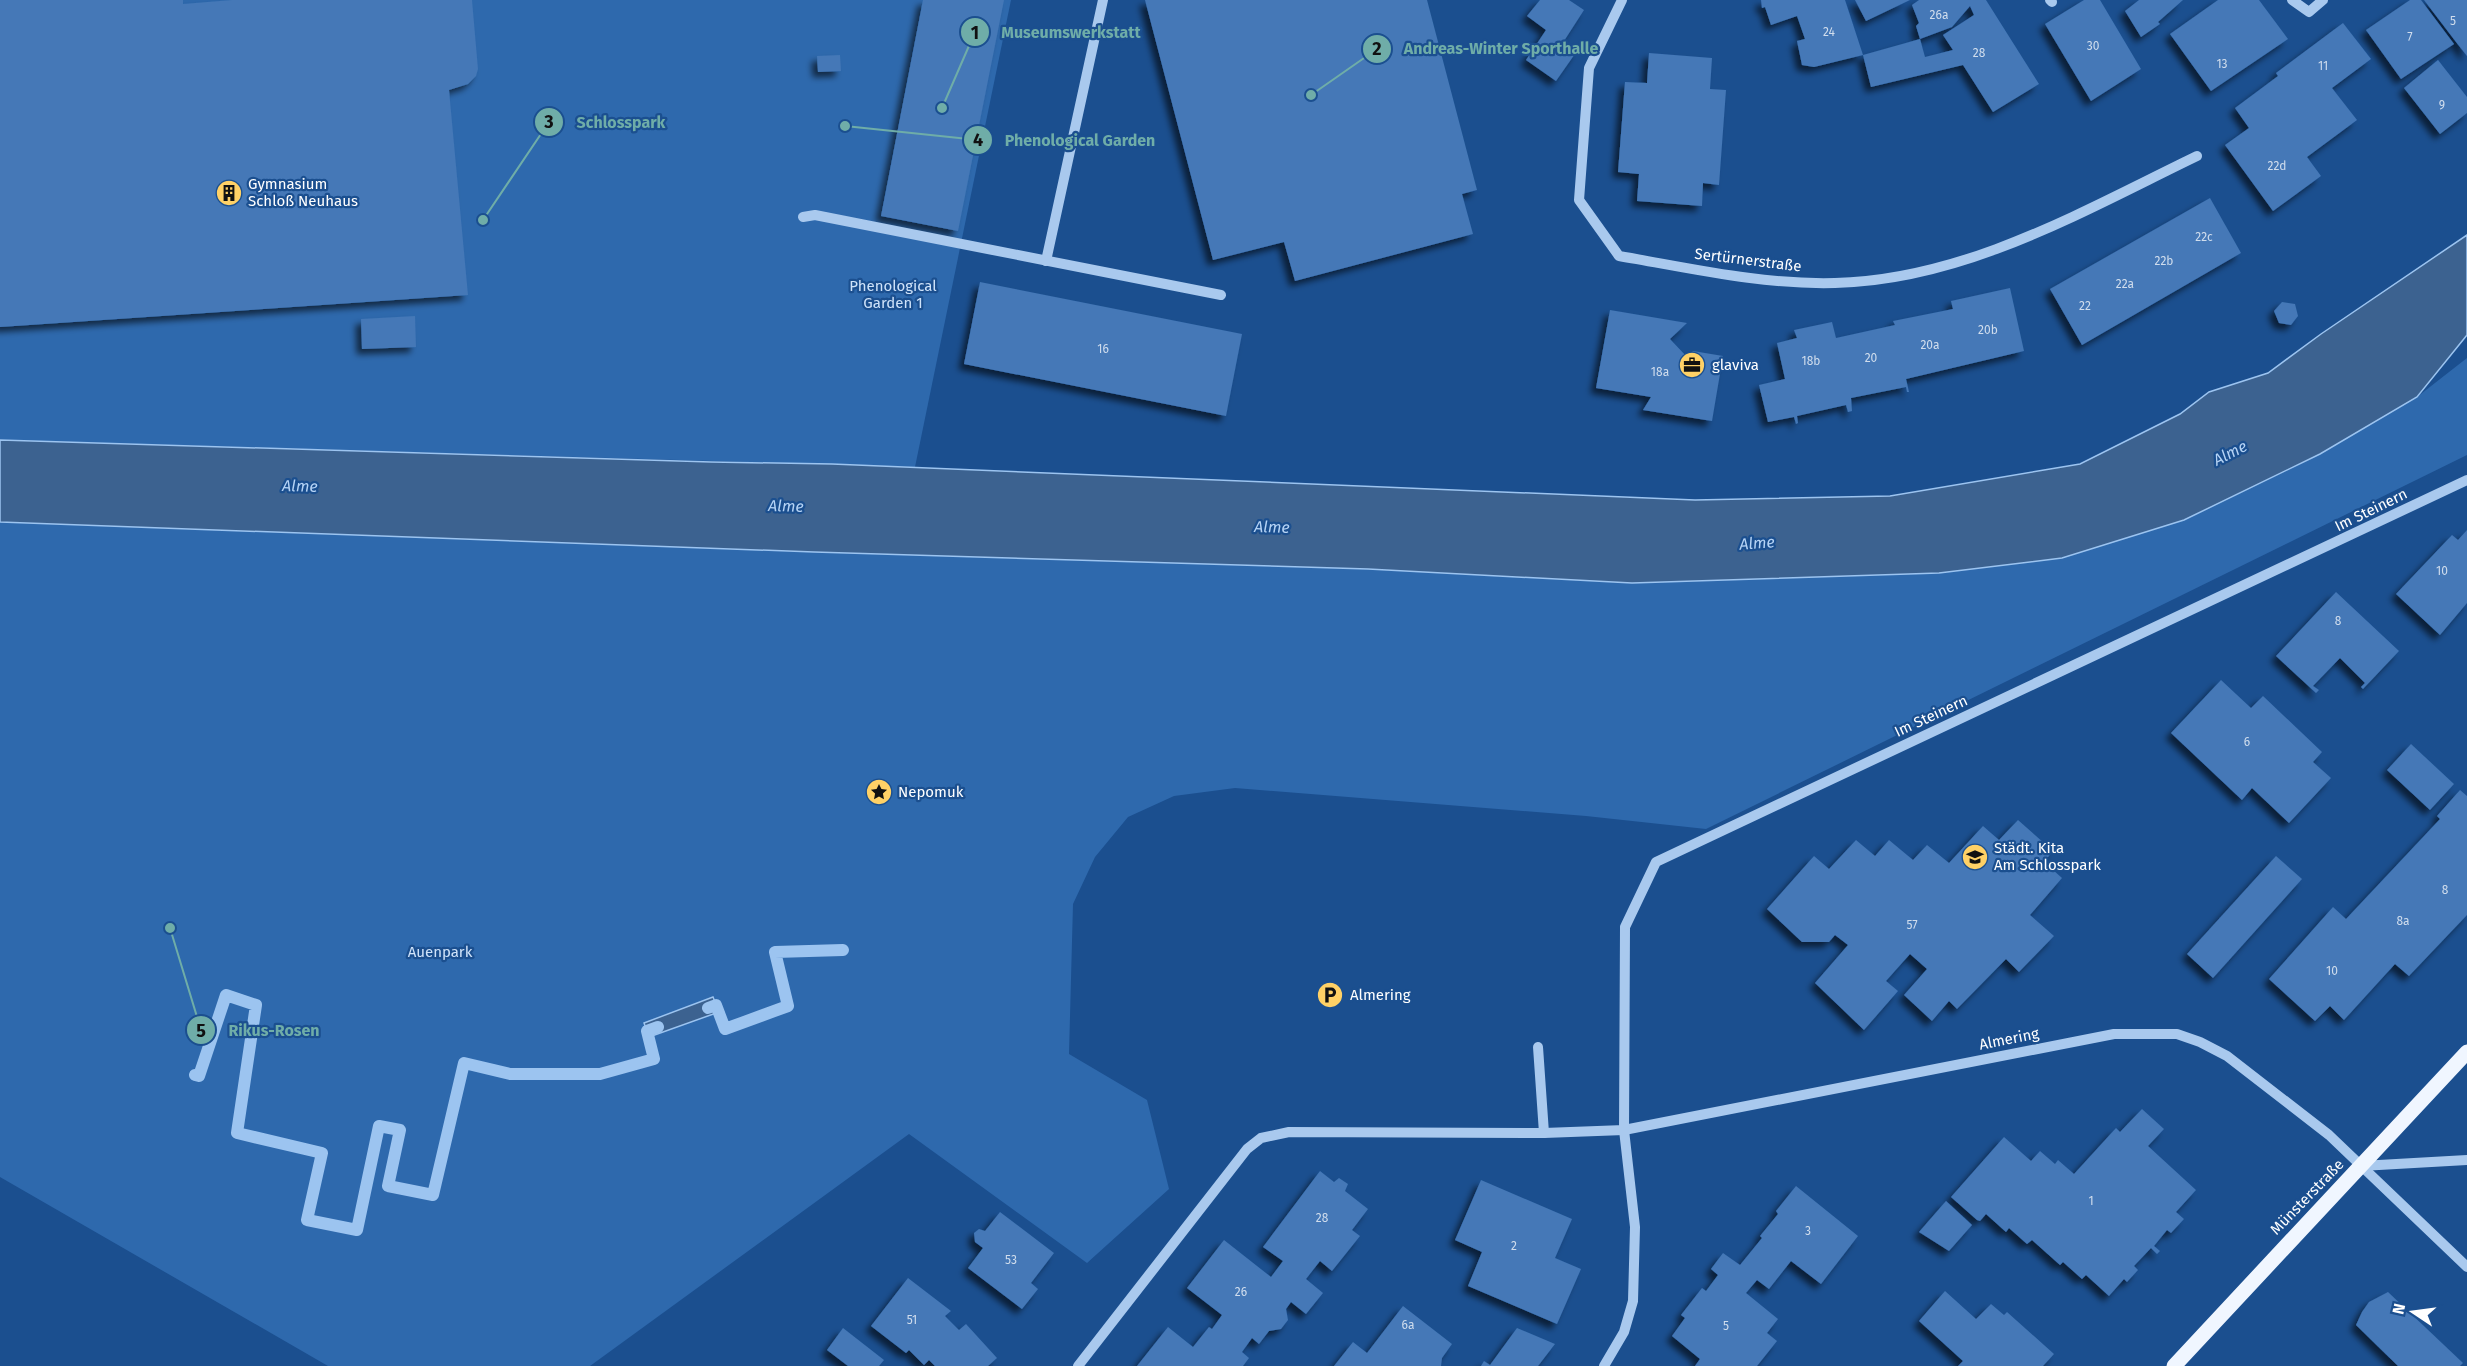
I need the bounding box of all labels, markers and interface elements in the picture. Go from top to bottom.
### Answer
house number: 26a [1930,8,1948,22]
house number: 5 [2450,14,2456,28]
callout: Museumswerkstatt [960,15,1153,49]
text: 1 [971,22,979,44]
text: Museumswerkstatt [1001,23,1141,42]
house number: 24 [1823,25,1836,39]
house number: 7 [2407,30,2413,44]
callout: Andreas-Winter Sporthalle [1362,32,1610,66]
text: 2 [1372,38,1382,60]
text: Andreas-Winter Sporthalle [1403,39,1598,58]
house number: 30 [2087,39,2100,53]
house number: 28 [1973,46,1986,60]
house number: 13 [2216,57,2228,71]
house number: 11 [2318,59,2328,73]
house number: 9 [2439,98,2445,112]
callout: Schlosspark [534,105,677,139]
text: 3 [543,111,554,133]
text: Schlosspark [577,113,666,132]
callout: Phenological Garden [963,123,1167,157]
text: 4 [973,129,983,151]
text: Phenological Garden [1005,131,1155,150]
house number: 22d [2268,159,2286,173]
place label: Gymnasium Schloß Neuhaus [248,175,358,210]
building icon: Gymnasium Schloß Neuhaus [214,178,244,208]
house number: 22c [2195,230,2213,244]
street label: Sertürnerstraße [1694,245,1802,275]
house number: 22b [2154,254,2174,268]
park label: Phenological Garden 1 [849,277,937,312]
house number: 22a [2116,277,2134,291]
house number: 22 [2079,299,2091,313]
house number: 20b [1978,323,1998,337]
house number: 20a [1920,338,1940,352]
house number: 16 [1097,342,1109,356]
office icon: glaviva [1677,350,1707,380]
house number: 20 [1865,351,1878,365]
house number: 18b [1802,354,1820,368]
place label: glaviva [1712,356,1759,374]
house number: 18a [1651,365,1669,379]
water label: Alme [2209,436,2250,470]
water label: Alme [281,476,318,496]
street label: Im Steinern [2332,485,2410,535]
water label: Alme [767,496,804,516]
water label: Alme [1253,517,1290,537]
water label: Alme [1738,532,1775,554]
house number: 10 [2436,564,2448,578]
house number: 8 [2335,614,2342,628]
street label: Im Steinern [1892,691,1970,741]
house number: 6 [2244,735,2250,749]
place icon: Nepomuk [864,777,894,807]
place label: Nepomuk [898,783,964,801]
place label: Städt. Kita Am Schlosspark [1994,839,2101,874]
school or university icon: Städt. Kita Am Schlosspark [1960,842,1990,872]
house number: 8 [2442,883,2449,897]
house number: 8a [2396,914,2410,928]
house number: 57 [1906,918,1918,932]
park label: Auenpark [408,943,473,961]
house number: 10 [2326,964,2338,978]
parking icon: Almering [1315,980,1345,1010]
place label: Almering [1350,986,1411,1004]
callout: Rikus-Rosen [186,1013,331,1047]
text: 5 [196,1020,206,1042]
text: Rikus-Rosen [228,1021,320,1040]
street label: Almering [1978,1024,2041,1054]
street label: Münsterstraße [2266,1155,2348,1239]
house number: 1 [2088,1194,2094,1208]
house number: 28 [1316,1211,1329,1225]
house number: 3 [1805,1224,1811,1238]
house number: 2 [1511,1239,1517,1253]
house number: 53 [1005,1253,1017,1267]
north arrow [2383,1282,2443,1342]
house number: 26 [1235,1285,1247,1299]
text: N [2388,1301,2409,1316]
house number: 51 [907,1313,917,1327]
house number: 6a [1402,1318,1414,1332]
house number: 5 [1723,1319,1729,1333]

